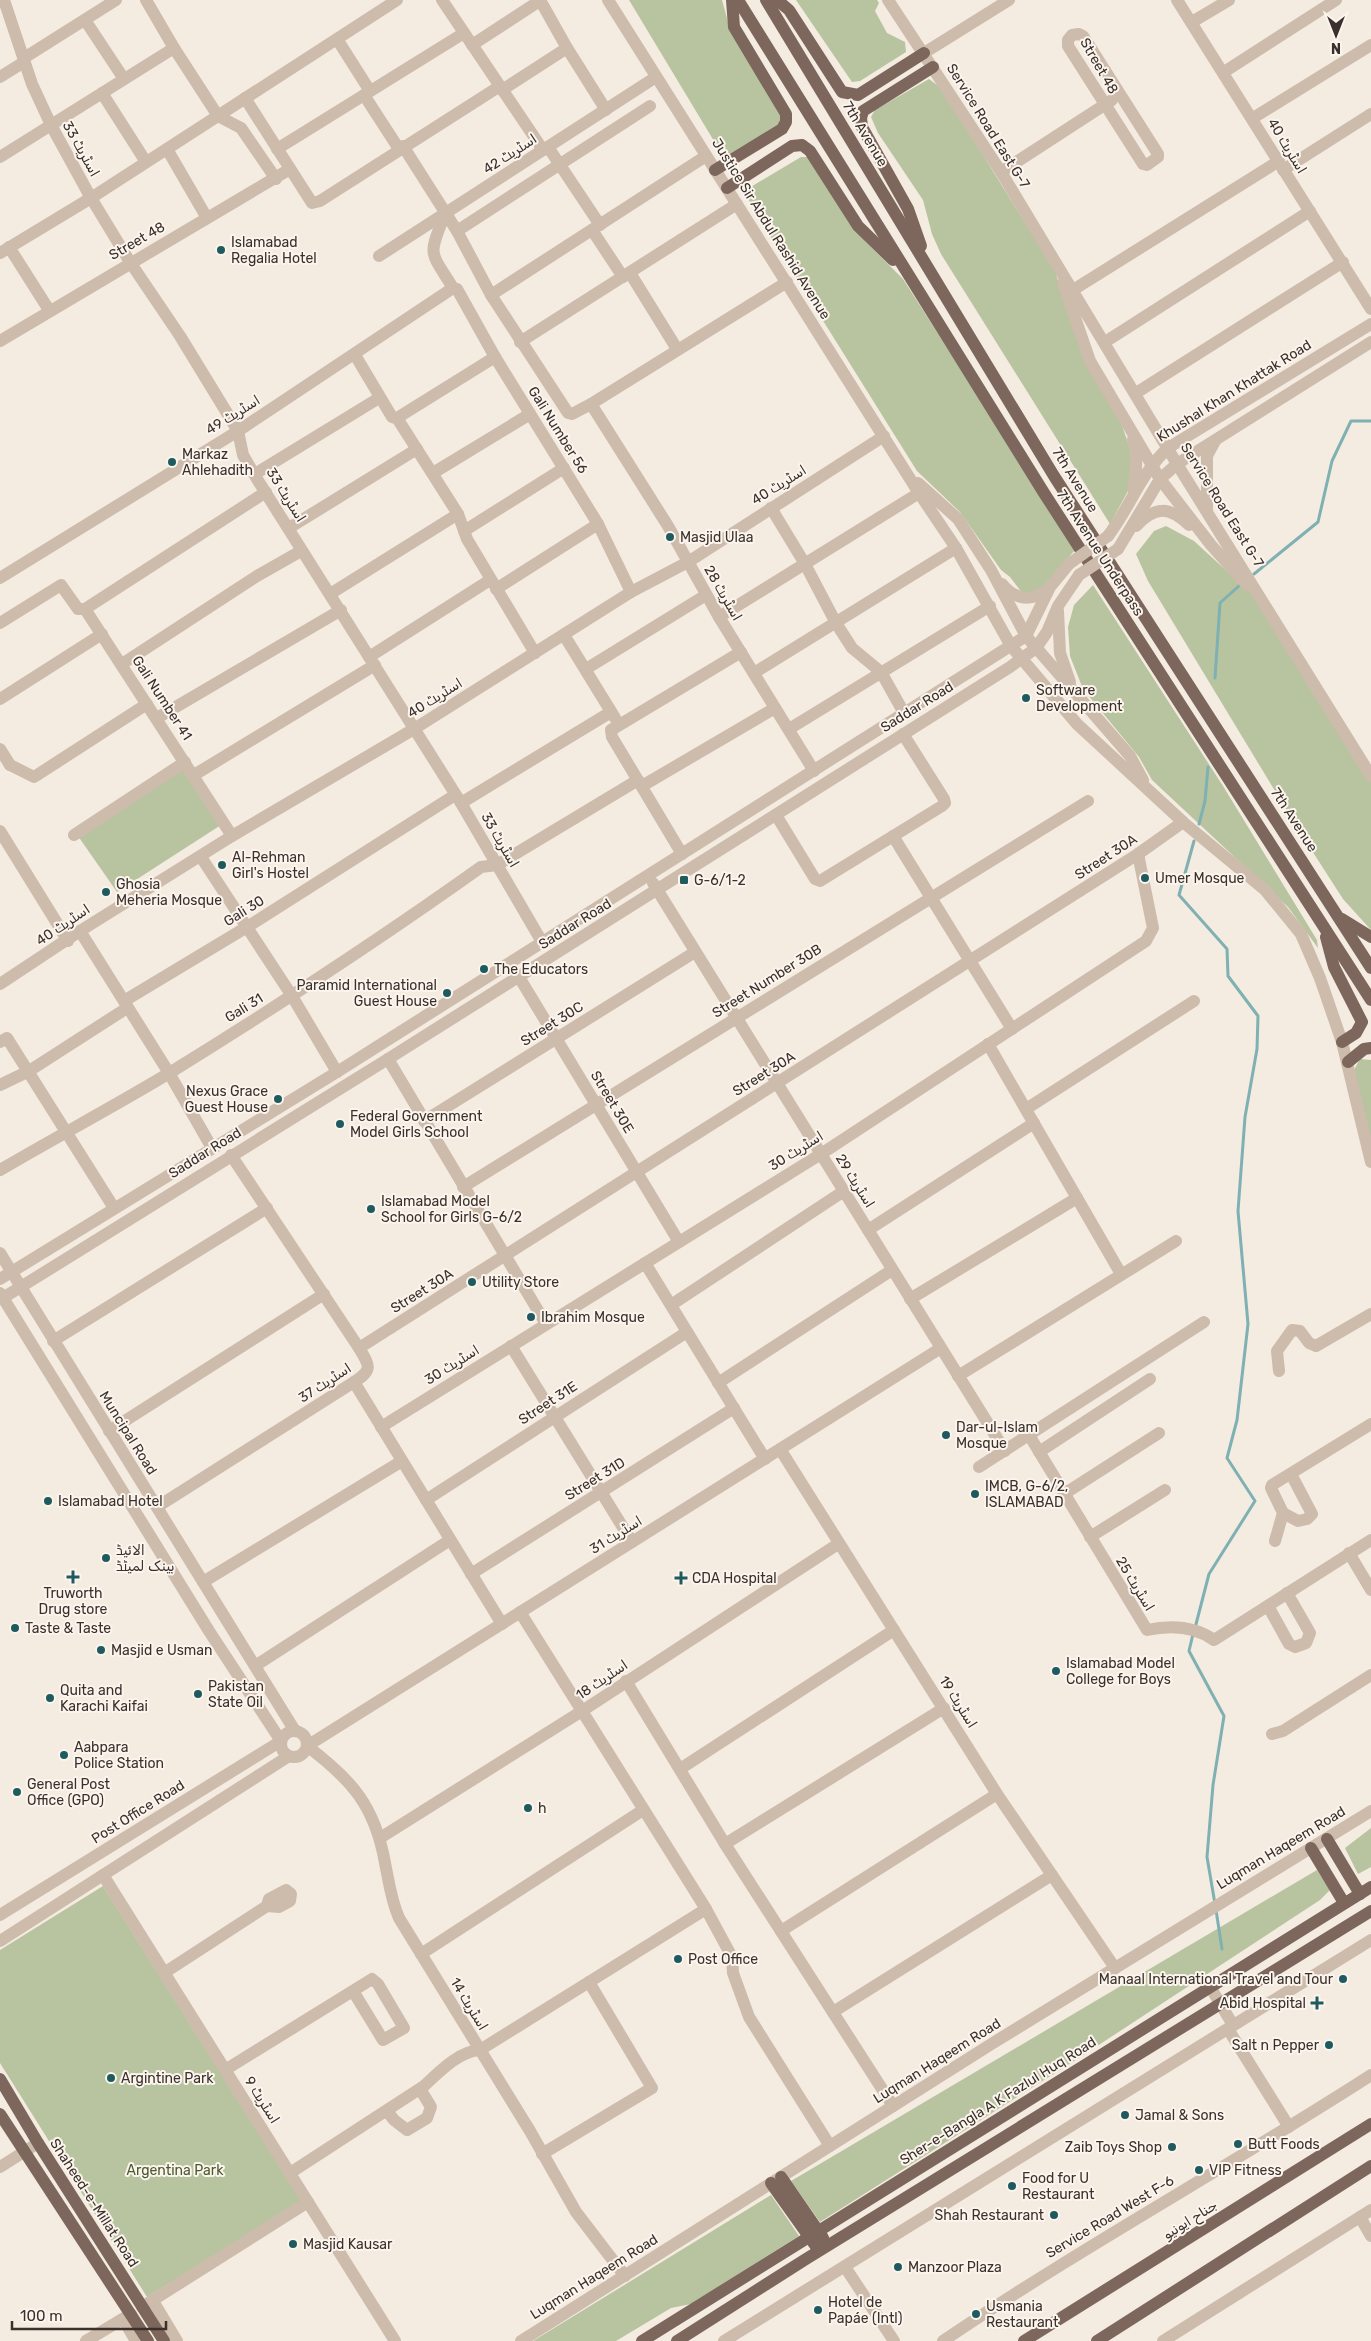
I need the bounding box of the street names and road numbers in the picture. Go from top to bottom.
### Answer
street label: Street 48 [1076,35,1122,97]
street label: Service Road East G-7 [943,61,1033,191]
street label: 7th Avenue [839,98,891,170]
street label: اسٹریٹ 40 [1264,115,1310,177]
street label: اسٹریٹ 33 [59,118,103,180]
street label: اسٹریٹ 42 [480,130,540,178]
street label: Justice Sir Abdul Rashid Avenue [708,135,834,323]
street label: Street 48 [106,218,168,264]
street label: Khushal Khan Khattak Road [1154,336,1314,446]
street label: Gali Number 56 [524,383,592,477]
street label: اسٹریٹ 49 [203,392,263,438]
street label: Service Road East G-7 [1177,440,1267,570]
street label: 7th Avenue [1048,444,1102,516]
street label: اسٹریٹ 40 [748,461,810,509]
street label: اسٹریٹ 33 [263,465,309,525]
street label: 7th Avenue Underpass [1053,487,1147,619]
street label: اسٹریٹ 28 [700,562,746,624]
street label: Gali Number 41 [128,653,196,743]
street label: اسٹریٹ 40 [404,674,466,722]
street label: Saddar Road [878,678,956,736]
street label: 7th Avenue [1267,785,1321,855]
street label: اسٹریٹ 33 [477,809,523,871]
street label: Street 30A [1072,830,1141,883]
street label: Gali 30 [221,892,268,930]
street label: Saddar Road [536,895,614,953]
street label: اسٹریٹ 40 [33,901,93,949]
street label: Street Number 30B [709,940,825,1022]
street label: Gali 31 [222,990,266,1026]
street label: Street 30C [518,998,586,1050]
street label: Street 30A [730,1048,799,1100]
street label: Street 30E [587,1068,637,1136]
street label: Saddar Road [166,1124,244,1182]
street label: اسٹریٹ 30 [765,1128,827,1174]
street label: اسٹریٹ 29 [832,1151,878,1211]
street label: Street 30A [388,1265,457,1317]
street label: اسٹریٹ 30 [421,1342,483,1388]
street label: اسٹریٹ 37 [295,1360,355,1406]
street label: Street 31E [515,1378,581,1428]
street label: Muncipal Road [96,1388,160,1478]
street label: Street 31D [562,1454,628,1504]
street label: اسٹریٹ 31 [587,1512,645,1558]
street label: اسٹریٹ 25 [1112,1554,1158,1614]
street label: اسٹریٹ 18 [573,1656,631,1704]
street label: اسٹریٹ 19 [935,1673,981,1731]
street label: Post Office Road [88,1777,188,1847]
street label: Luqman Haqeem Road [1213,1803,1349,1893]
street label: اسٹریٹ 14 [447,1974,491,2034]
street label: Luqman Haqeem Road [870,2015,1004,2107]
street label: Sher-e-Bangla A K Fazlul Huq Road [897,2033,1099,2169]
street label: اسٹریٹ 9 [241,2073,283,2127]
street label: Shaheed-e-Millat Road [46,2136,142,2270]
street label: Service Road West F-6 [1043,2172,1177,2262]
street label: جناح ایونیو [1160,2197,1222,2245]
street label: Luqman Haqeem Road [527,2231,661,2323]

